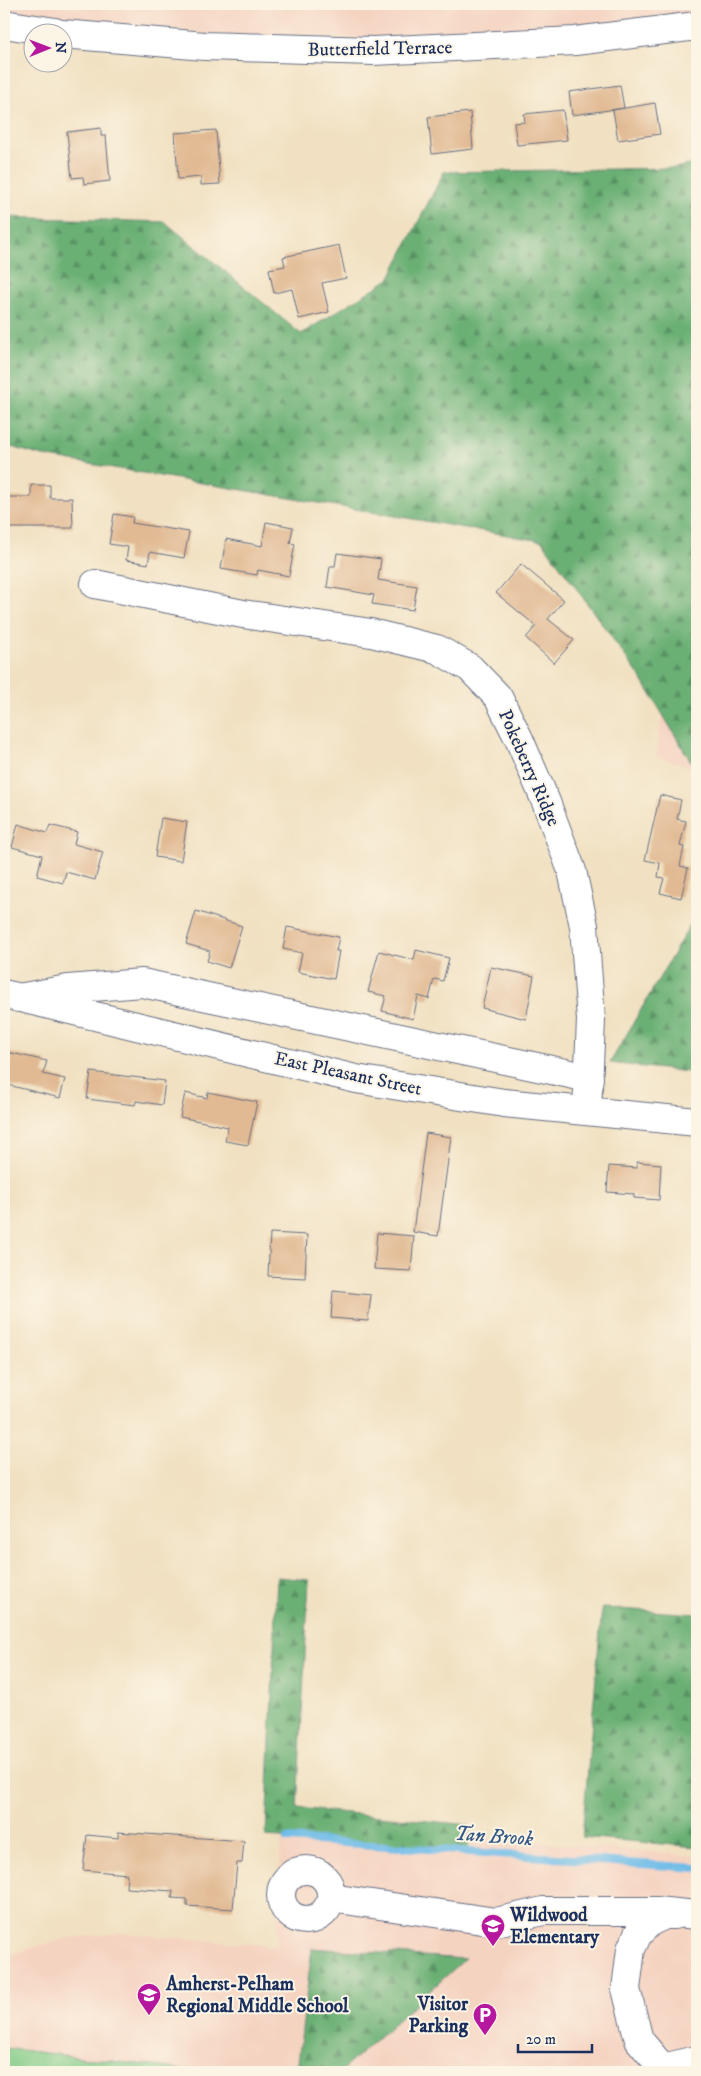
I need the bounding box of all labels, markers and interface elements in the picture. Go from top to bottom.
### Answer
north arrow [22,22,72,72]
street label: Butterfield Terrace [307,36,453,62]
text: N [51,42,69,54]
street label: Pokeberry Ridge [493,706,565,830]
street label: East Pleasant Street [272,1047,424,1101]
water label: Tan Brook [454,1822,535,1852]
place label: Wildwood Elementary [509,1904,600,1949]
school or university icon: Wildwood Elementary [480,1913,506,1947]
place label: Amherst-Pelham Regional Middle School [165,1973,349,2018]
school or university icon: Amherst-Pelham Regional Middle School [136,1982,162,2016]
place label: Visitor Parking [408,1993,469,2038]
parking icon: Visitor Parking [472,2002,498,2036]
scale bar [518,2021,592,2053]
text: 20 m [526,2030,556,2049]

